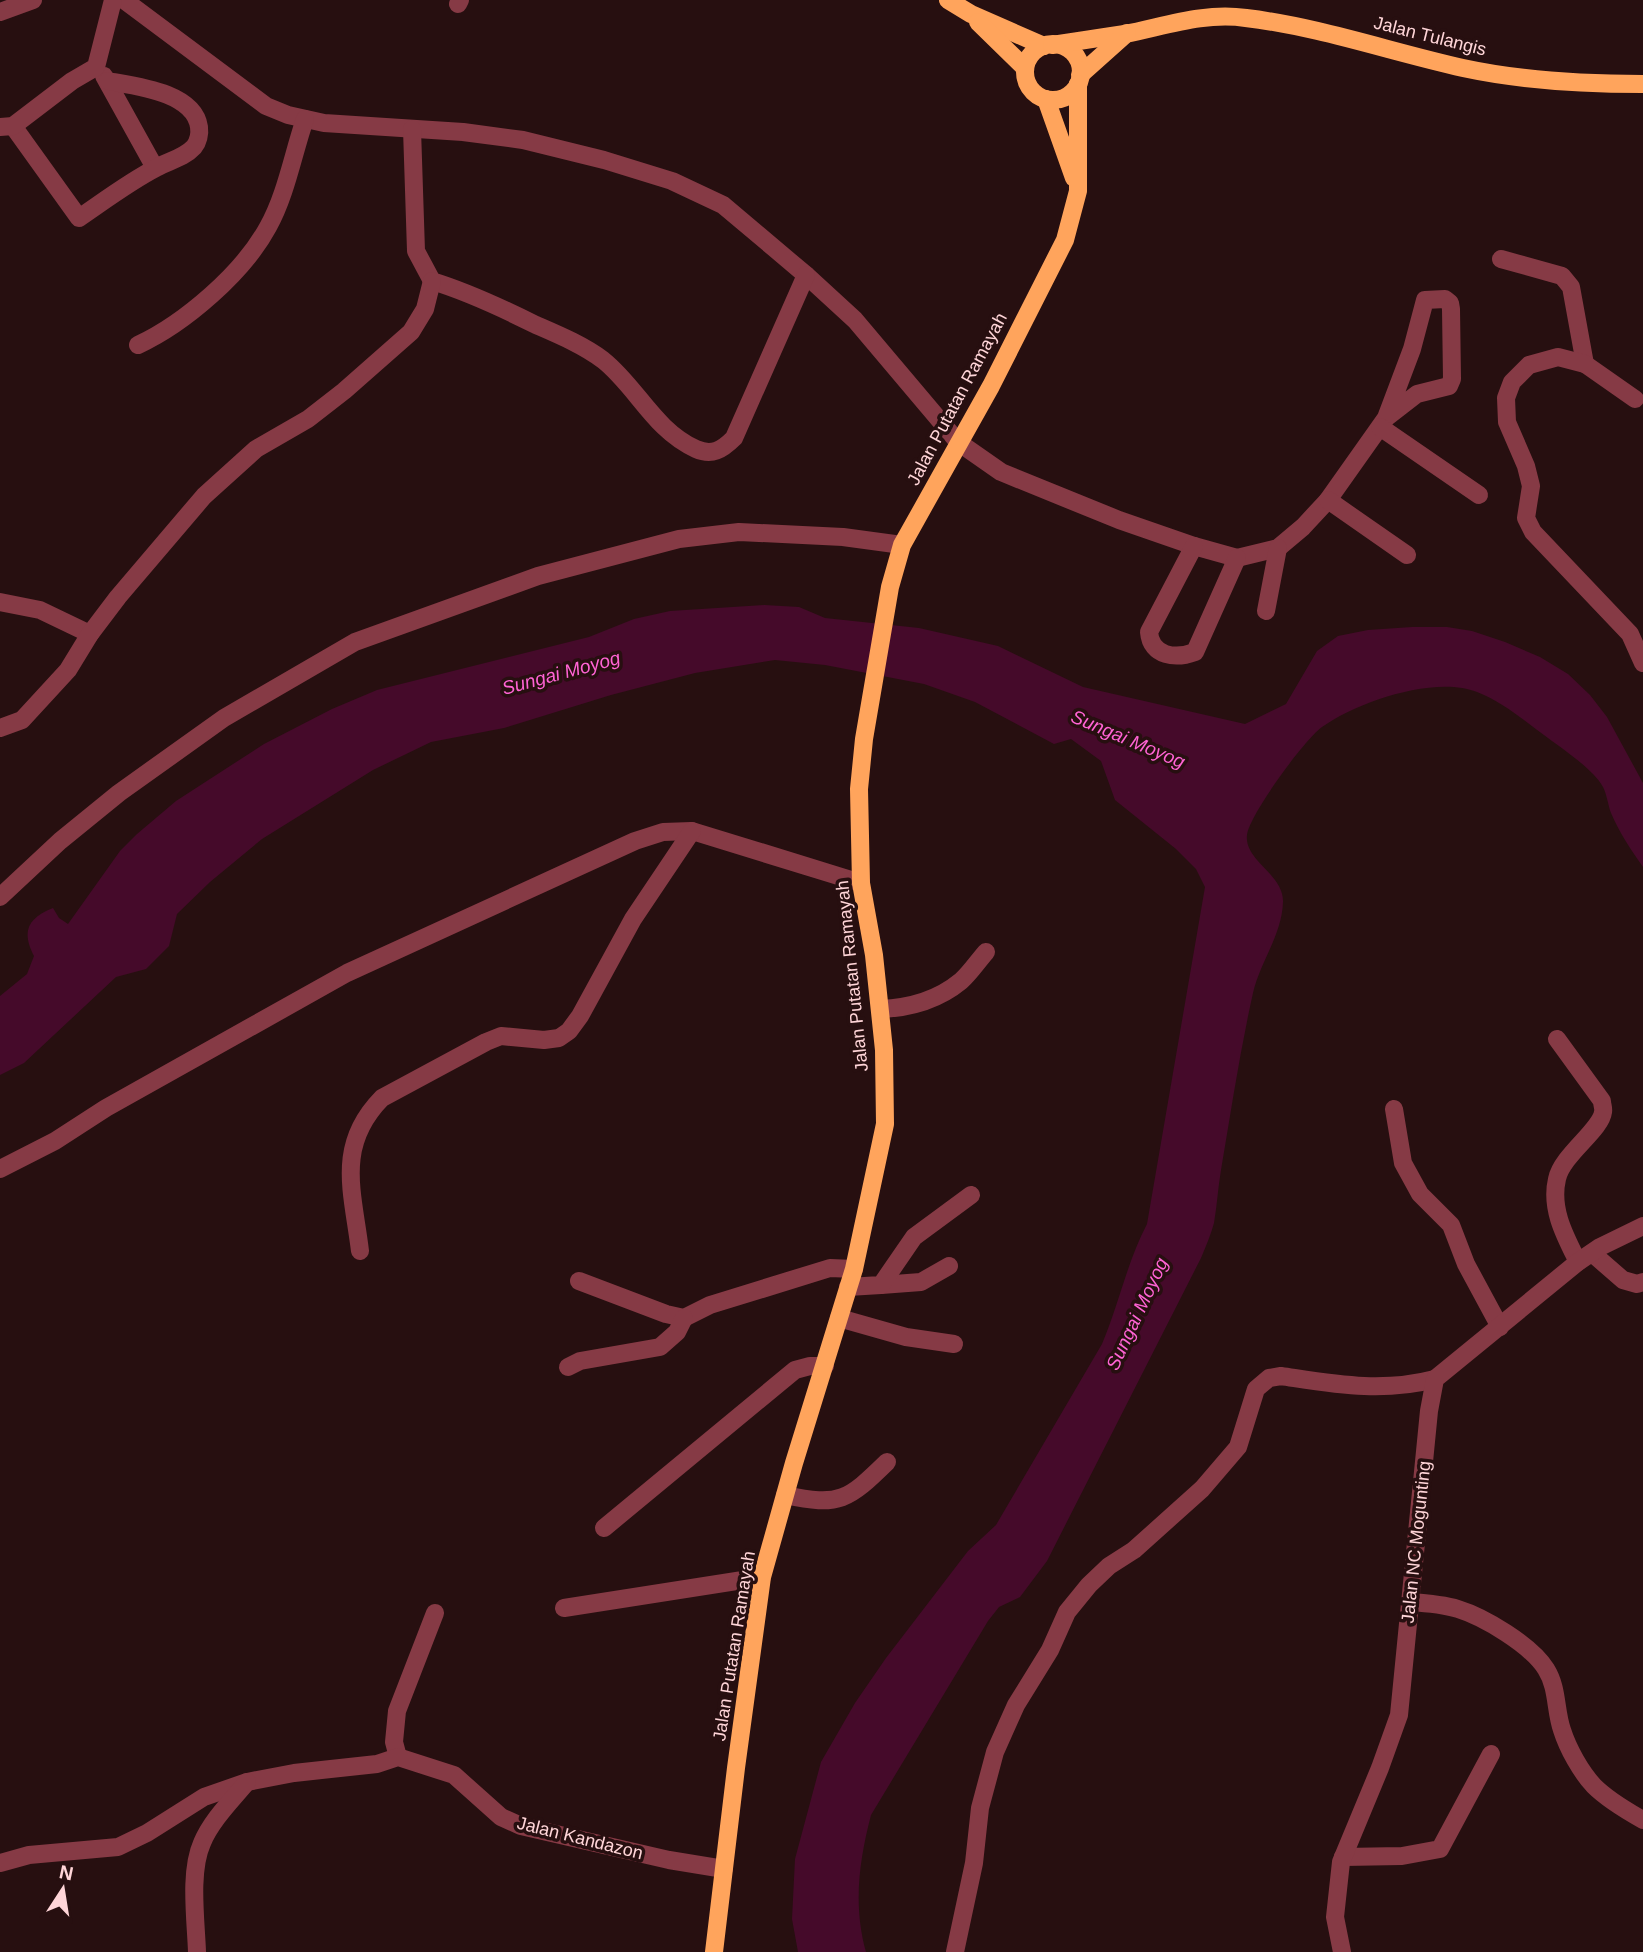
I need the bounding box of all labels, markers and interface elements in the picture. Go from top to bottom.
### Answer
street label: Jalan Tulangis [1372,12,1488,60]
street label: Jalan Putatan Ramayah [903,309,1011,489]
water label: Sungai Moyog [500,647,623,699]
water label: Sungai Moyog [1068,706,1188,773]
street label: Jalan Putatan Ramayah [832,879,872,1073]
water label: Sungai Moyog [1102,1254,1172,1373]
street label: Jalan NC Mogunting [1398,1460,1434,1624]
street label: Jalan Putatan Ramayah [709,1550,759,1742]
street label: Jalan Kandazon [515,1813,645,1863]
north arrow [28,1854,98,1924]
text: N [58,1861,75,1885]

